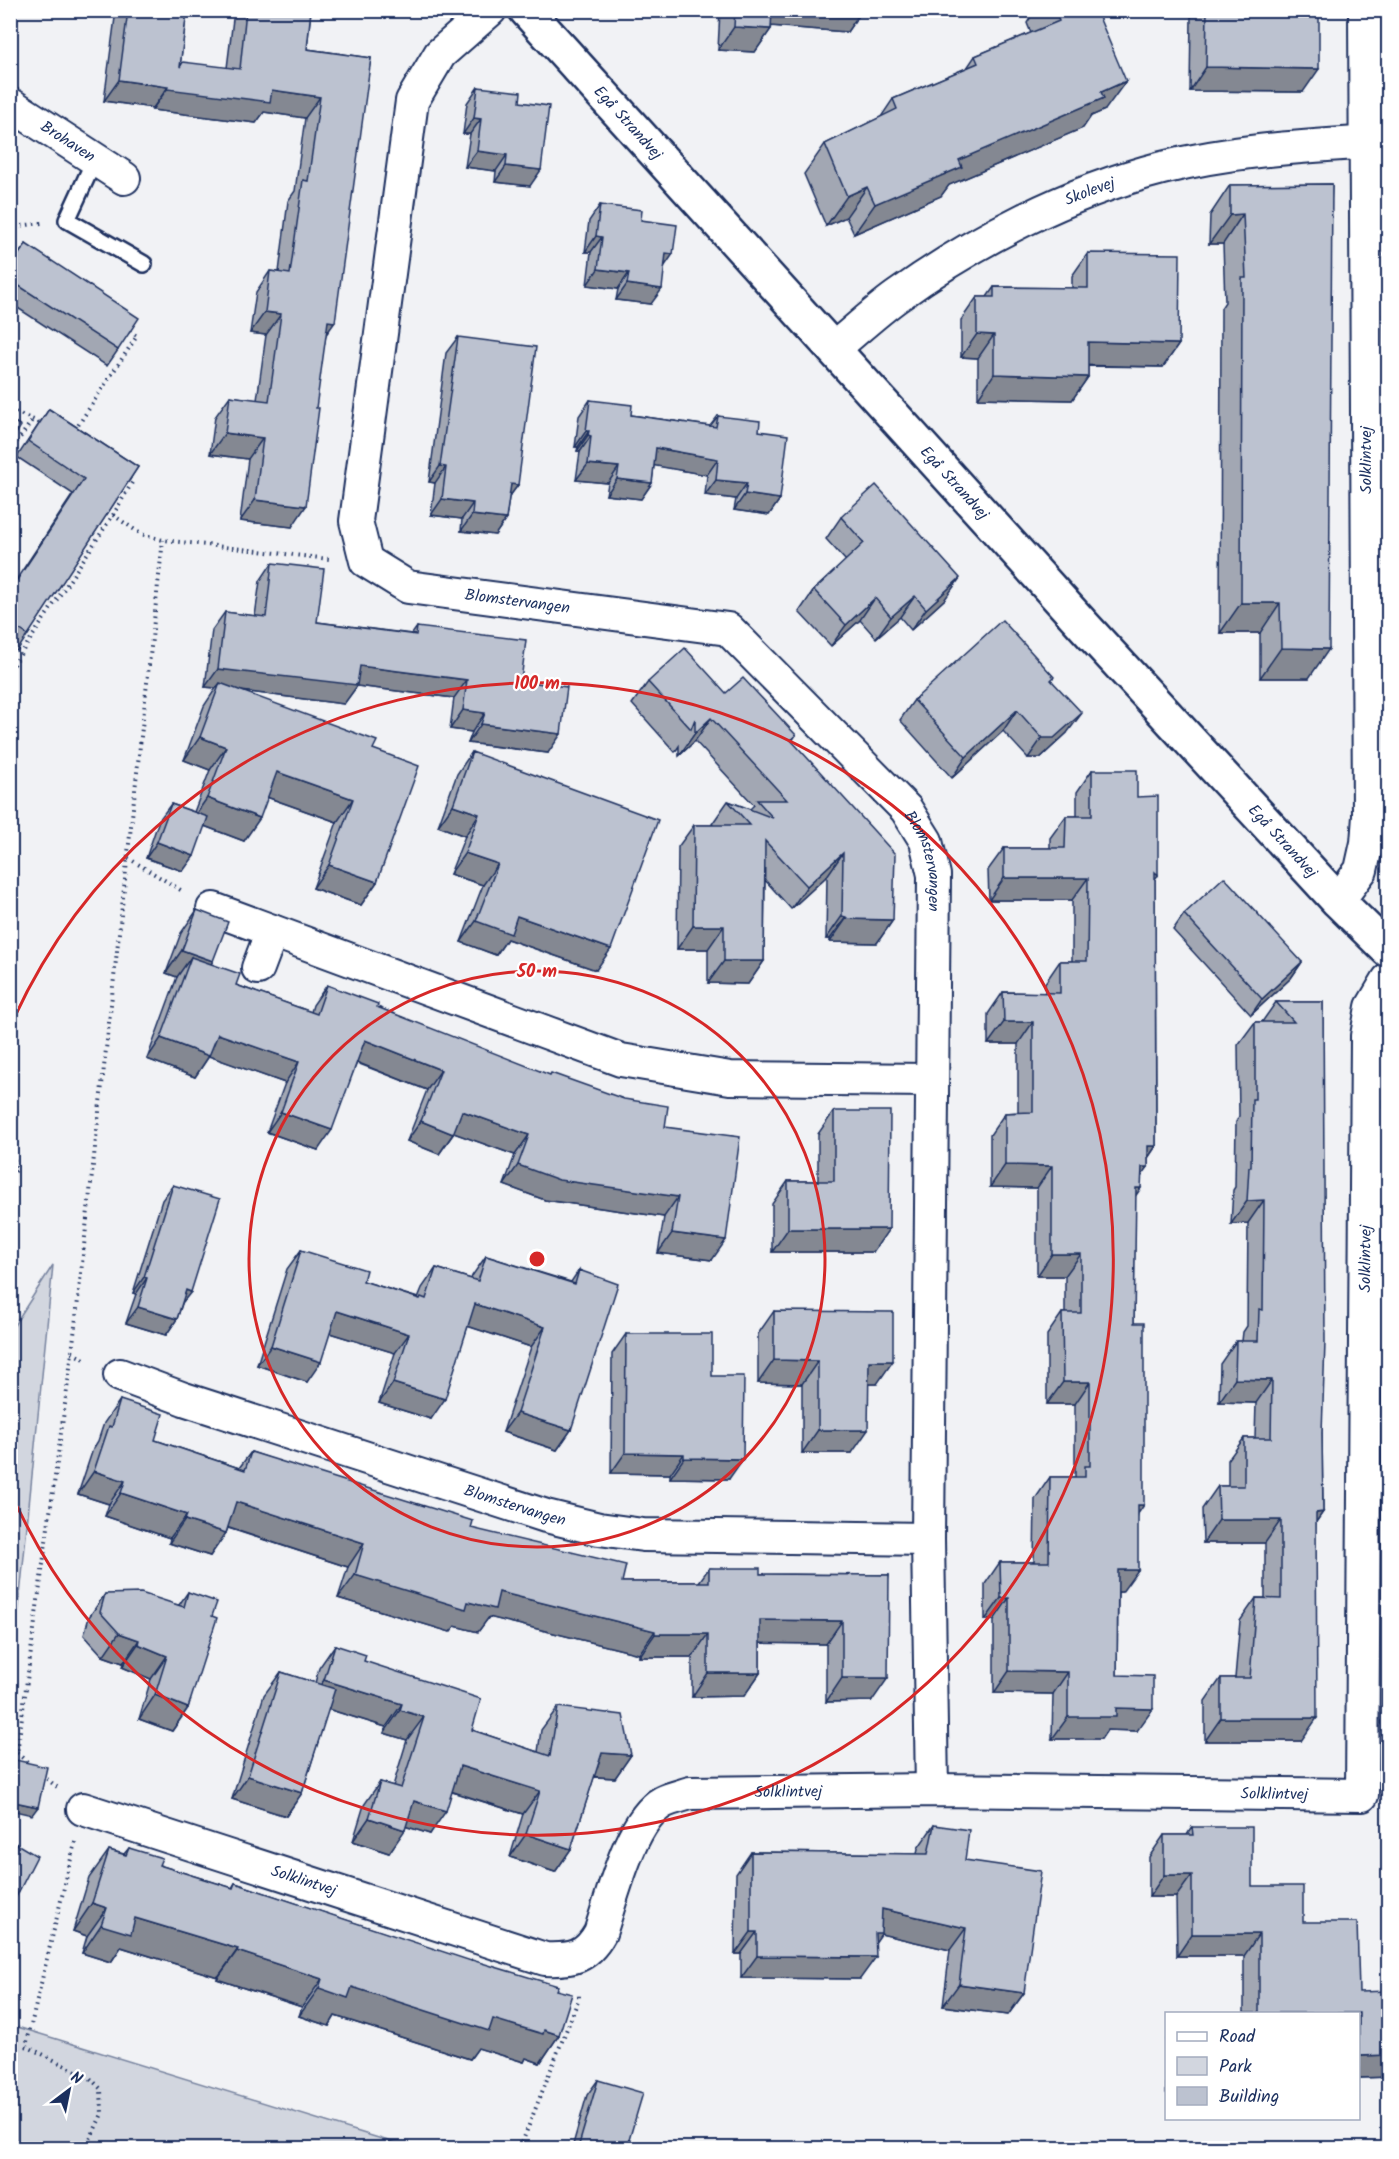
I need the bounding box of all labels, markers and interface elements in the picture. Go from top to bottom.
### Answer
street label: Egå Strandvej [588,80,669,166]
street label: Brohaven [35,114,100,169]
street label: Skolevej [1061,170,1119,212]
street label: Solklintvej [1354,425,1379,494]
street label: Egå Strandvej [914,440,995,526]
street label: Blomstervangen [463,582,571,621]
text: 100 m [514,670,560,699]
street label: Egå Strandvej [1242,798,1324,884]
street label: Blomstervangen [897,805,947,912]
text: 50 m [516,958,557,987]
street label: Solklintvej [1353,1224,1378,1293]
centre of rings [527,1249,547,1269]
street label: Blomstervangen [461,1478,569,1533]
street label: Solklintvej [754,1779,823,1805]
street label: Solklintvej [1240,1781,1309,1807]
street label: Solklintvej [268,1858,341,1903]
legend [1165,2012,1360,2120]
text: Road [1219,2023,1256,2052]
text: Park [1219,2053,1252,2082]
north arrow [39,2060,99,2120]
text: N [65,2065,87,2092]
text: Building [1219,2083,1279,2112]

